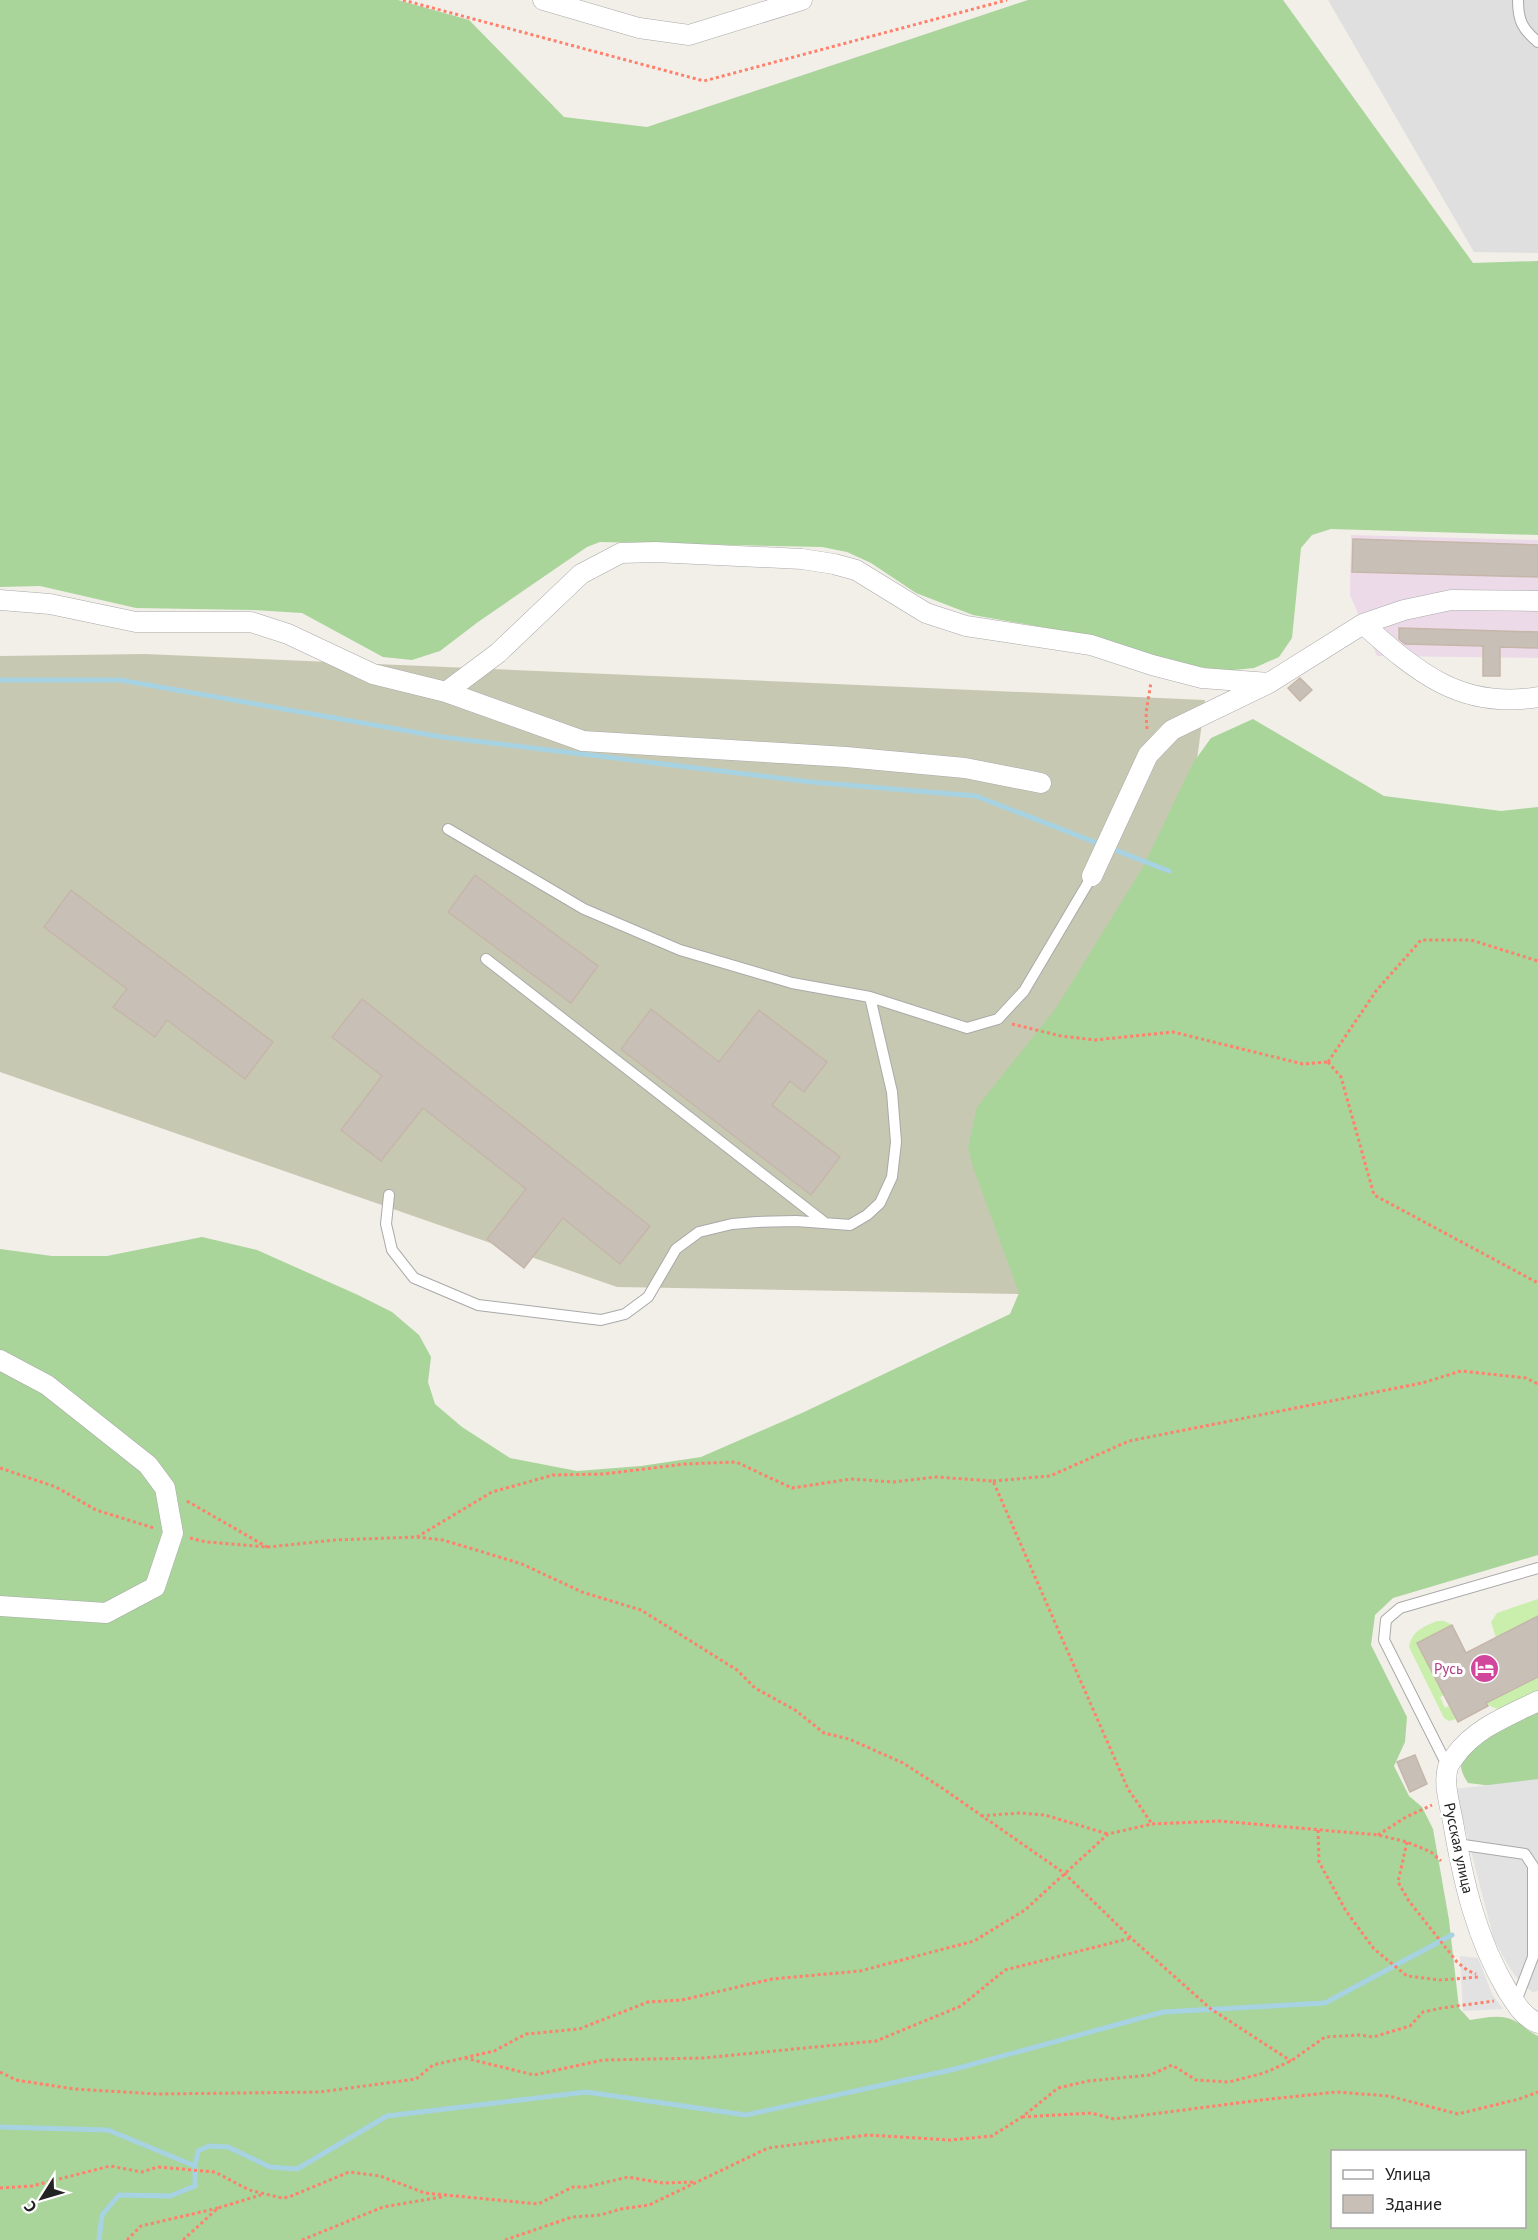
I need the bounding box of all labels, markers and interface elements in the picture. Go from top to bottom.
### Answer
hotel icon: Русь [1468,1652,1500,1684]
place label: Русь [1434,1659,1463,1678]
street label: Русская улица [1440,1801,1478,1895]
legend [1331,2150,1526,2228]
text: Улица [1385,2162,1431,2185]
north arrow [12,2168,72,2228]
text: Здание [1385,2192,1442,2215]
text: С [19,2197,41,2217]

